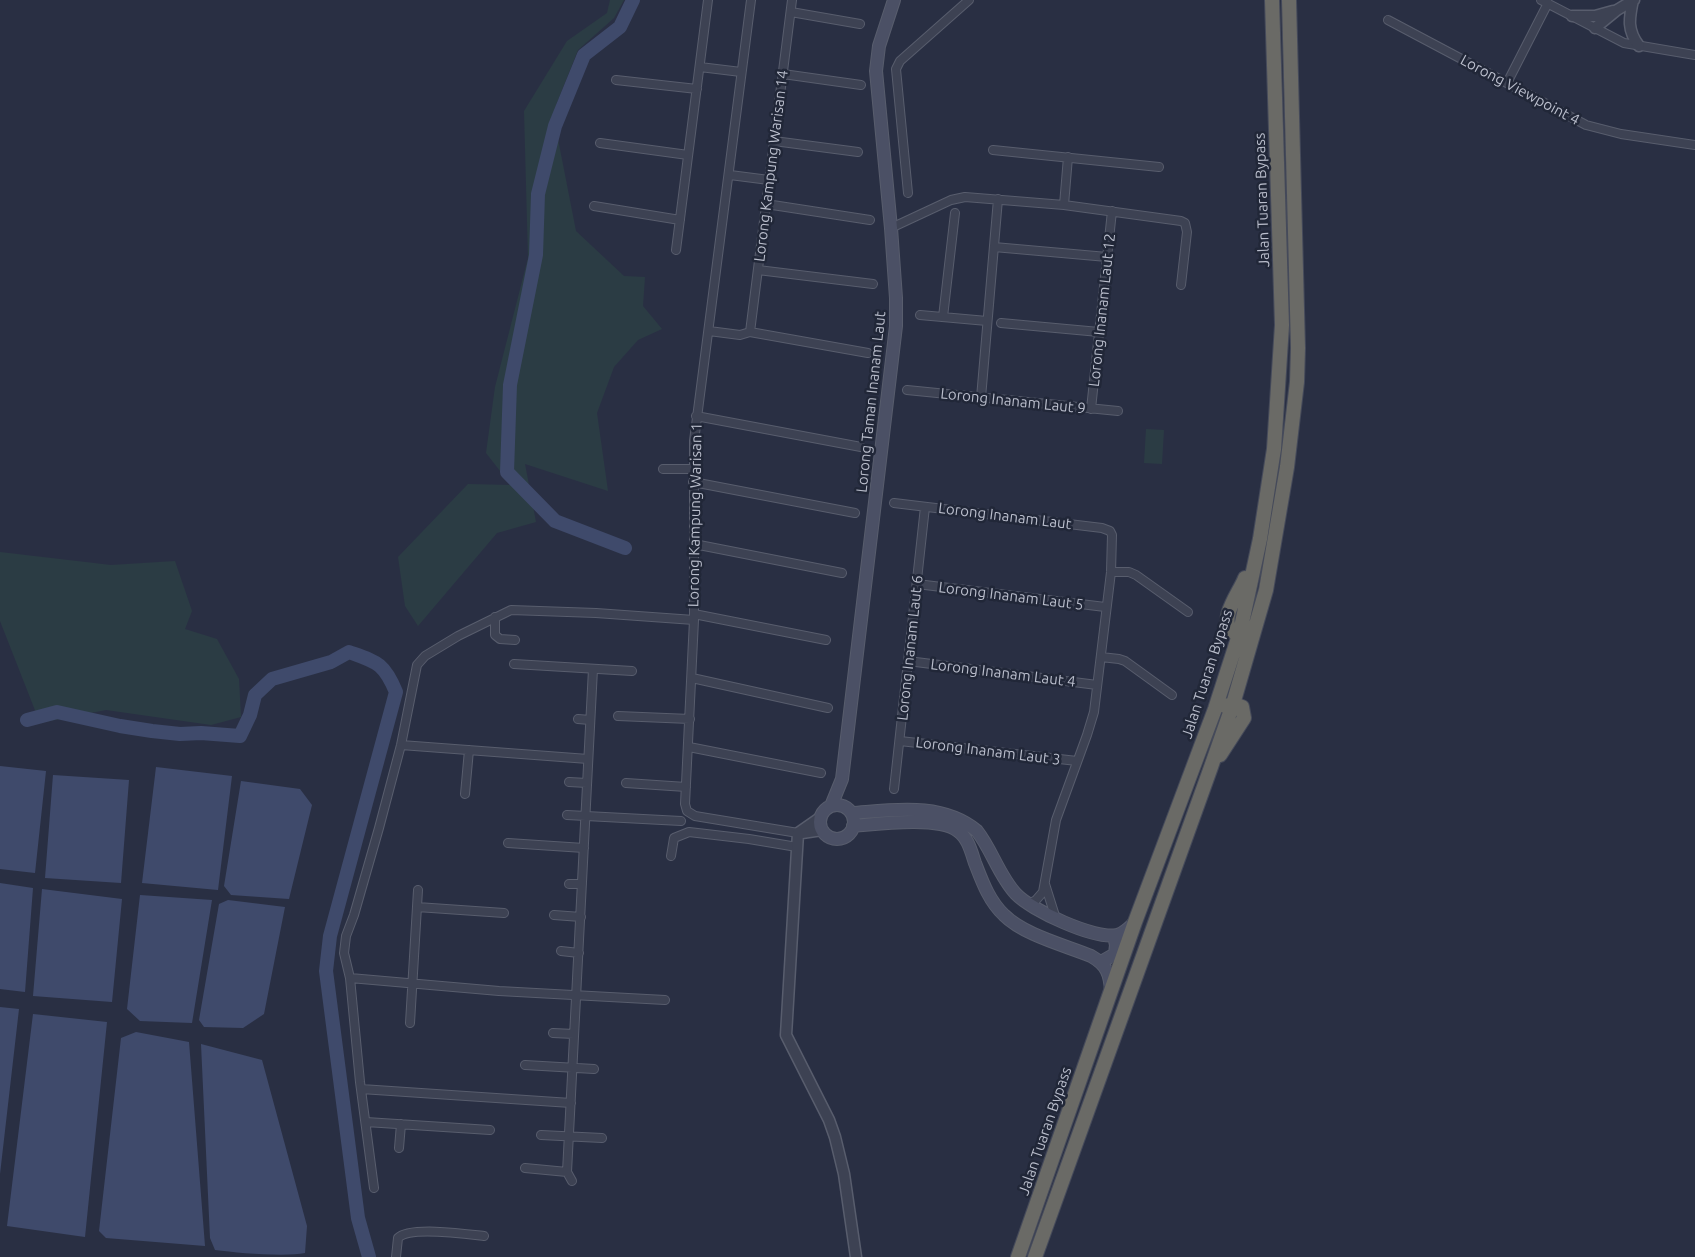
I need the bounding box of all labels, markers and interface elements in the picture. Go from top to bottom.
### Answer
street label: Lorong Viewpoint 4 [1457,51,1583,129]
street label: Lorong Kampung Warisan 14 [750,69,792,263]
street label: Jalan Tuaran Bypass [1251,132,1273,268]
street label: Lorong Inanam Laut 12 [1085,232,1119,388]
street label: Lorong Taman Inanam Laut [853,310,889,494]
street label: Lorong Inanam Laut 9 [939,384,1087,418]
street label: Lorong Kampung Warisan 1 [684,423,706,607]
street label: Lorong Inanam Laut [937,499,1073,533]
street label: Lorong Inanam Laut 6 [893,574,927,722]
street label: Lorong Inanam Laut 5 [937,578,1085,614]
street label: Jalan Tuaran Bypass [1178,607,1236,741]
street label: Lorong Inanam Laut 4 [929,655,1077,691]
street label: Lorong Inanam Laut 3 [914,733,1062,769]
street label: Jalan Tuaran Bypass [1015,1064,1075,1198]

